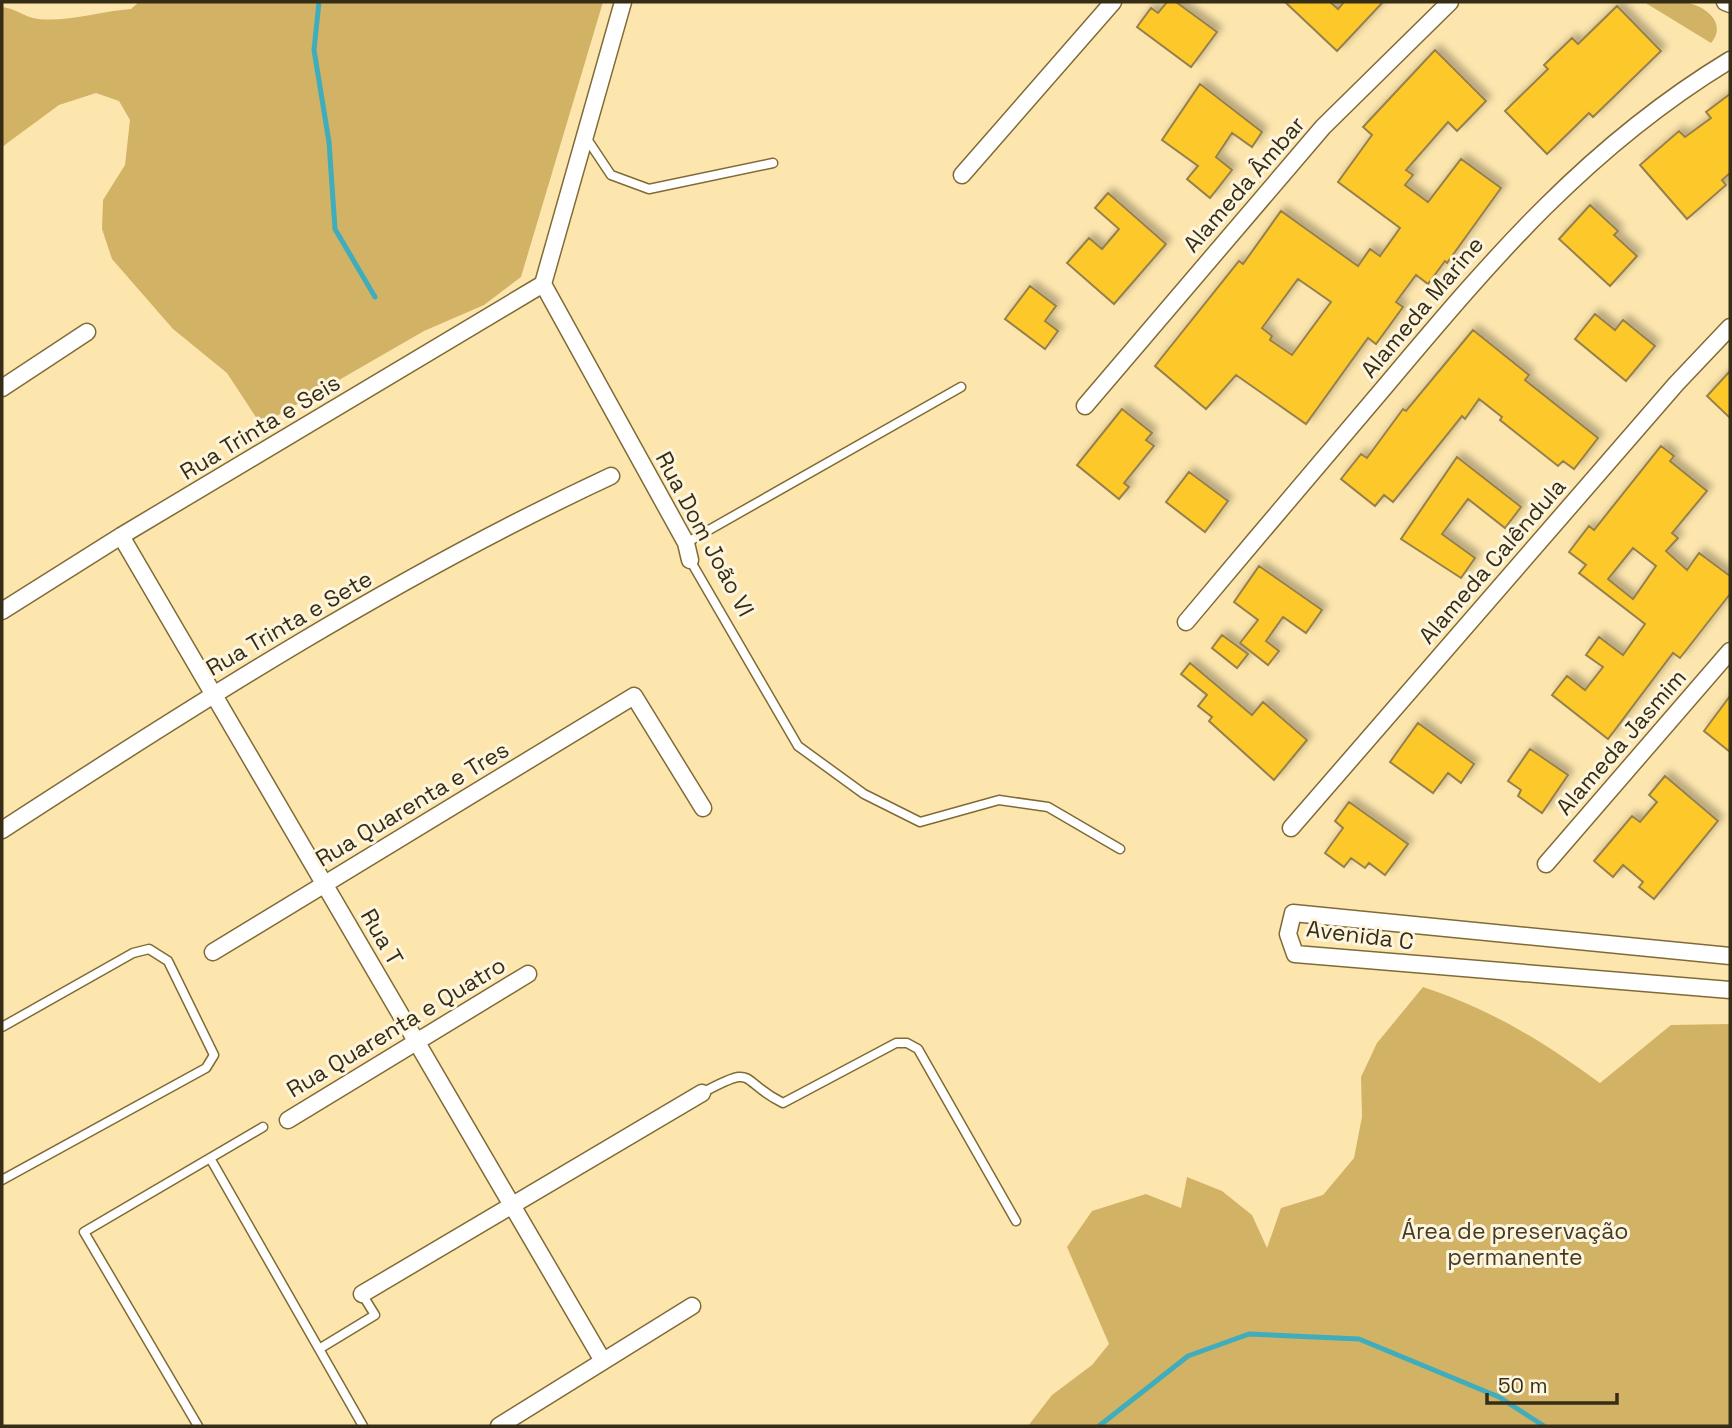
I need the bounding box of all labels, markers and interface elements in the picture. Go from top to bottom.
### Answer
street label: Alameda Âmbar [1176,109,1312,259]
street label: Alameda Marine [1354,230,1490,384]
street label: Rua Trinta e Seis [174,367,346,487]
street label: Rua Dom João VI [649,446,761,622]
street label: Alameda Calêndula [1412,472,1572,650]
street label: Rua Trinta e Sete [200,563,378,683]
street label: Alameda Jasmim [1549,663,1693,821]
street label: Rua Quarenta e Tres [310,734,514,874]
street label: Rua T [354,903,410,971]
street label: Avenida C [1305,914,1415,956]
street label: Rua Quarenta e Quatro [281,950,511,1104]
park label: Área de preservação permanente [1402,1216,1628,1272]
scale bar [1487,1362,1616,1406]
text: 50 m [1498,1372,1548,1399]

